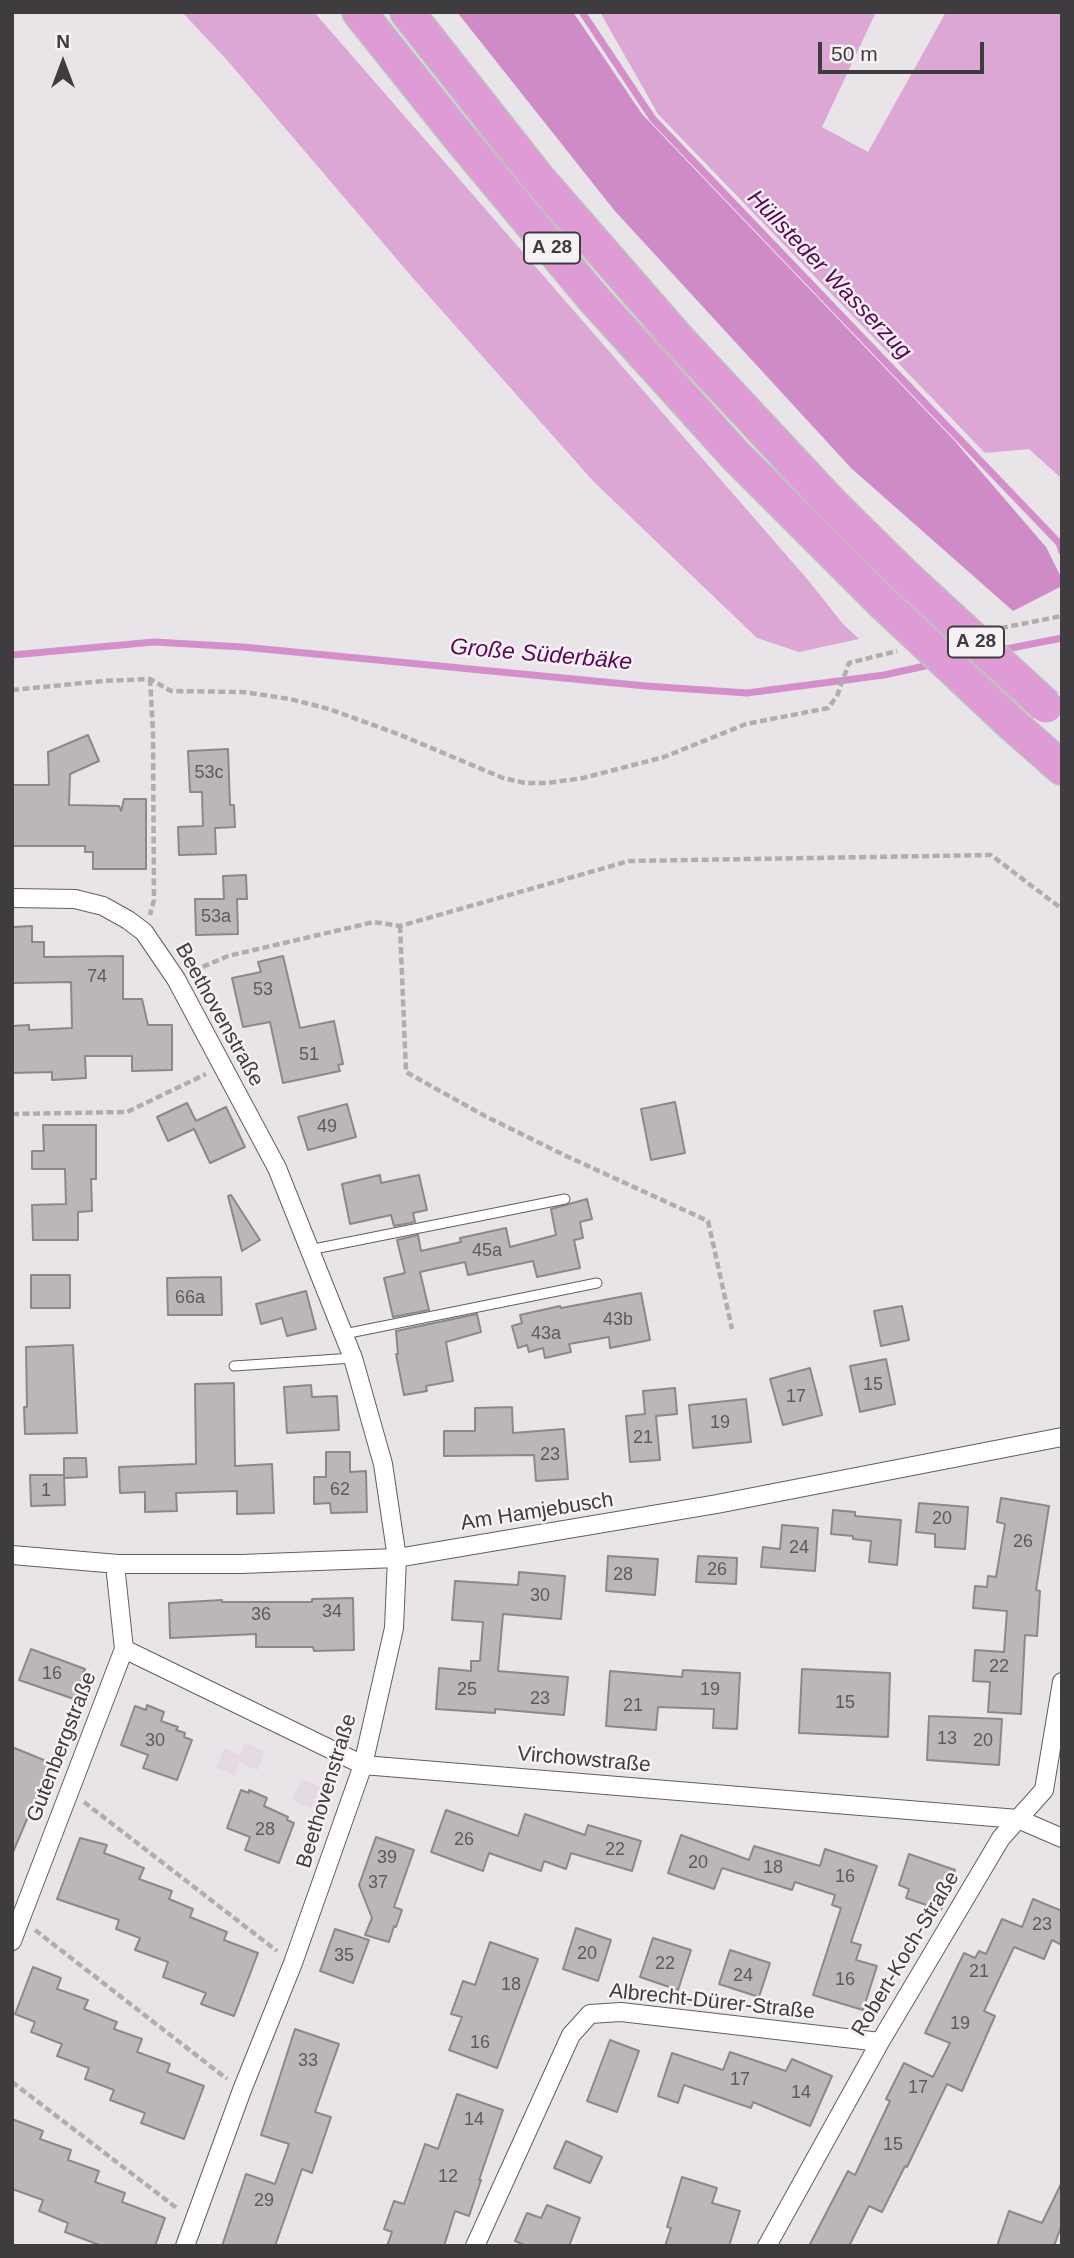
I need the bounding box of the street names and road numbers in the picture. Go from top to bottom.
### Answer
road number: A 28 [524,232,580,264]
road number: A 28 [948,626,1004,657]
street label: Beethovenstraße [169,939,269,1091]
street label: Am Hamjebusch [459,1488,615,1536]
street label: Gutenbergstraße [22,1668,102,1826]
street label: Beethovenstraße [292,1711,362,1871]
street label: Virchowstraße [516,1742,652,1778]
street label: Robert-Koch-Straße [847,1867,965,2041]
street label: Albrecht-Dürer-Straße [608,1979,816,2025]

